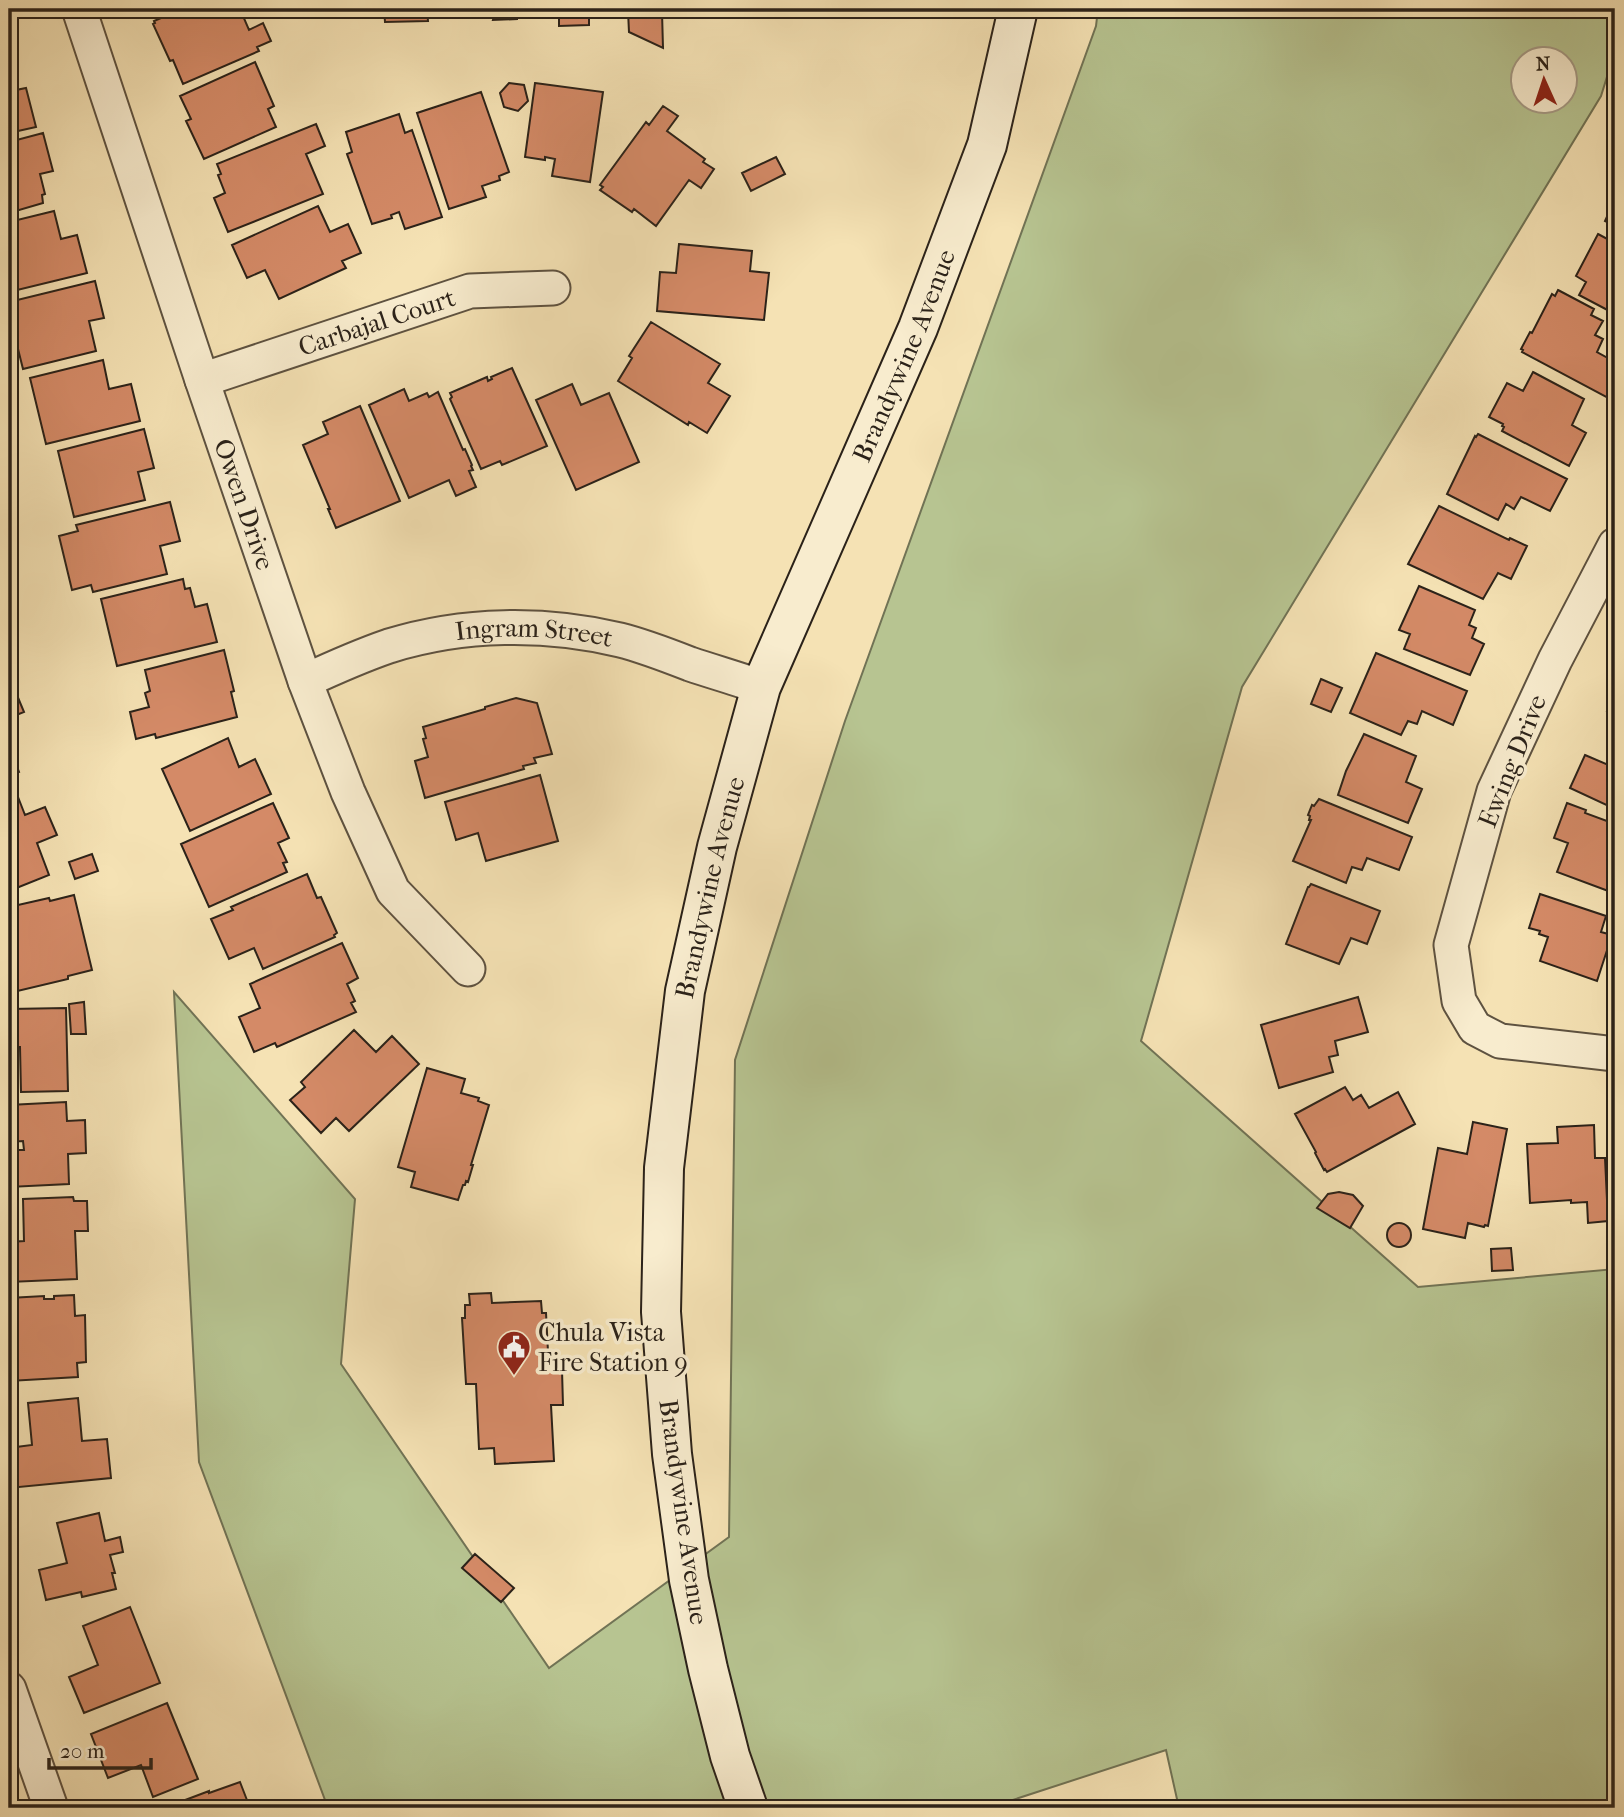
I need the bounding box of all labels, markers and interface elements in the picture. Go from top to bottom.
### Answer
north arrow [1508,46,1578,116]
text: N [1535,53,1552,75]
street label: Brandywine Avenue [846,245,962,467]
street label: Carbajal Court [294,282,460,363]
street label: Owen Drive [207,435,281,574]
street label: Ingram Street [453,612,616,654]
street label: Ewing Drive [1472,690,1553,832]
street label: Brandywine Avenue [669,773,752,1001]
place label: Chula Vista Fire Station 9 [538,1317,688,1378]
public building icon: Chula Vista Fire Station 9 [495,1328,533,1377]
street label: Brandywine Avenue [652,1398,715,1627]
scale bar [49,1726,150,1770]
text: 20 m [60,1739,105,1763]

